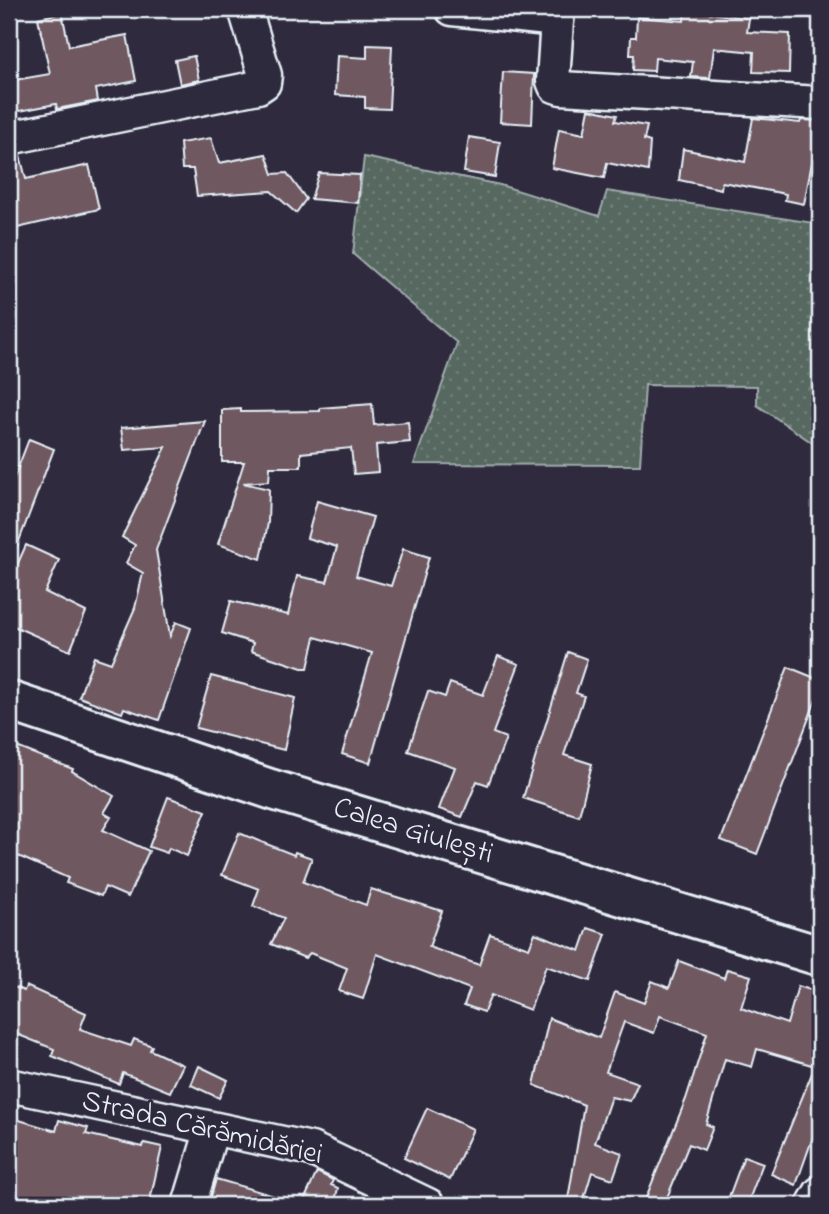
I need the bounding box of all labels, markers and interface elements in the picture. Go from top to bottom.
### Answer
street label: Calea Giulești [327,787,499,877]
street label: Strada Cărămidăriei [77,1080,327,1178]

